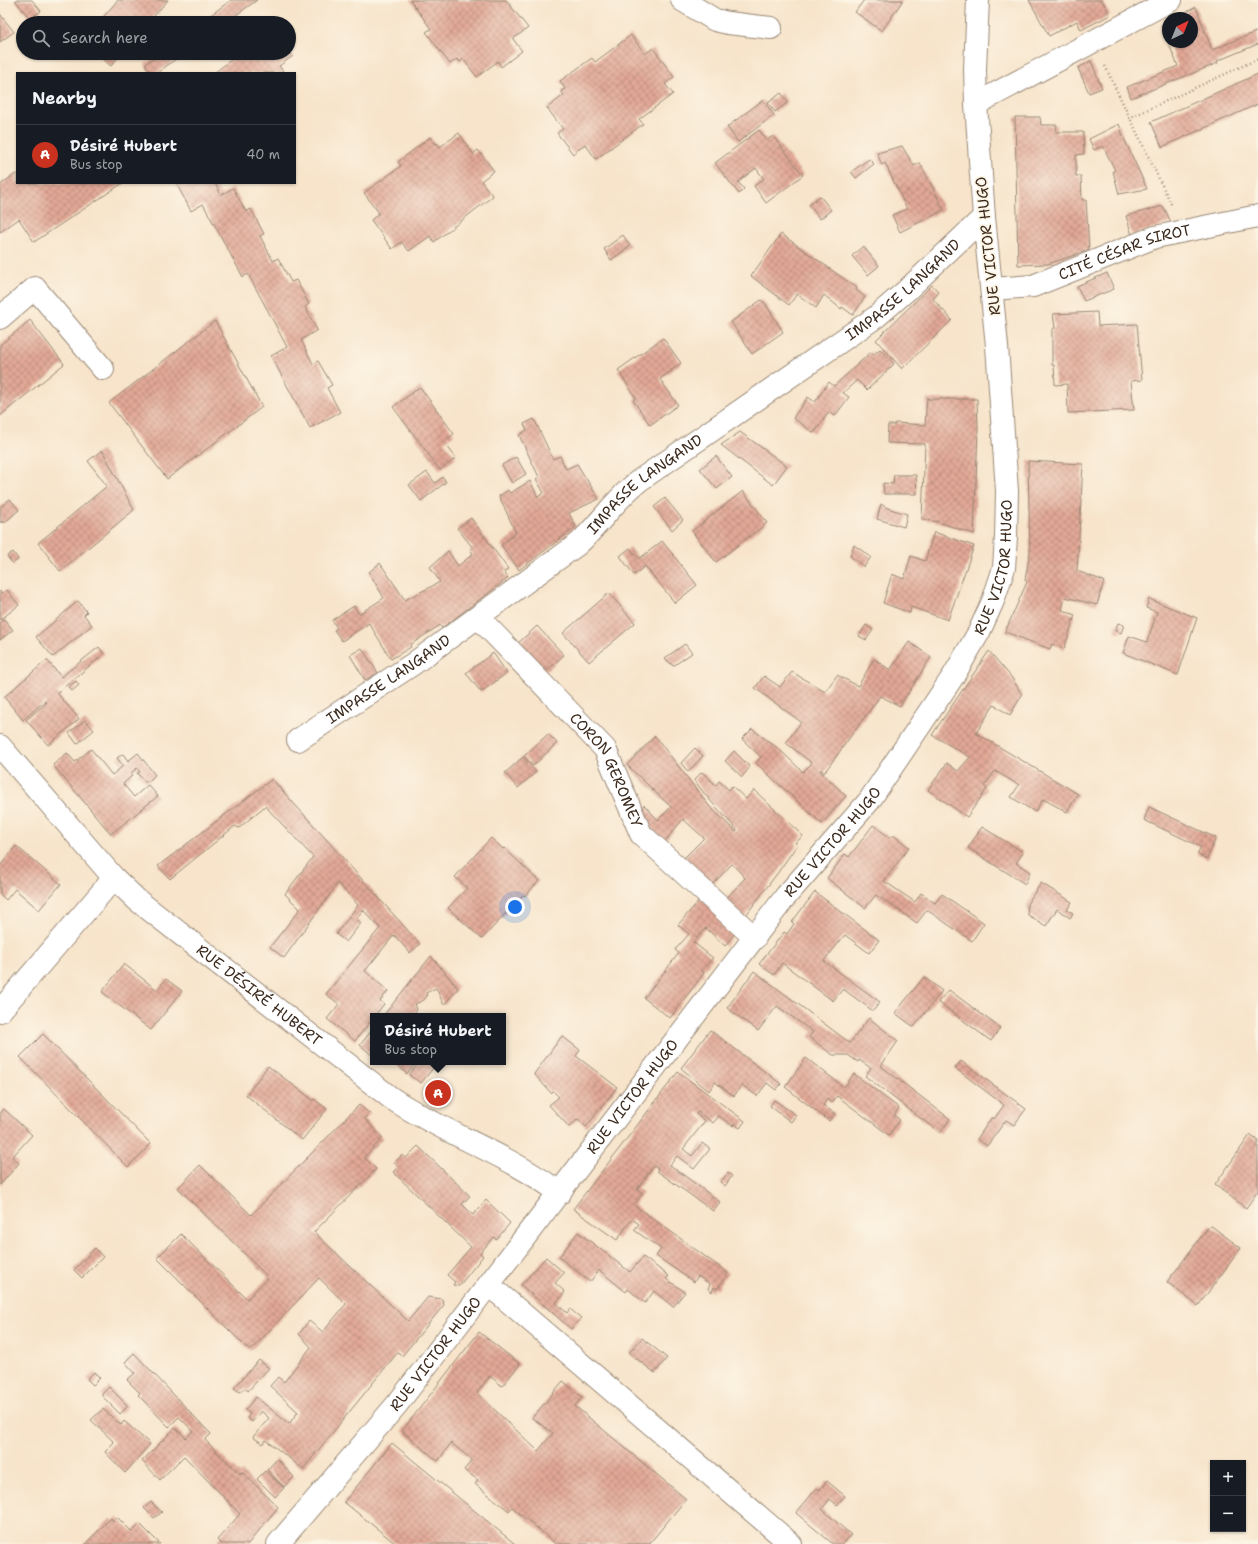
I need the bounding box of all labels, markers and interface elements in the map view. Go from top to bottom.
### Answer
north arrow [1162,12,1198,48]
search box [16,16,296,60]
icon: search [30,27,52,49]
text: Search here [62,28,148,48]
text: Nearby [32,87,97,109]
text: Désiré Hubert [70,136,177,156]
text: A [40,146,50,163]
text: 40 m [246,146,280,163]
text: Bus stop [70,156,122,173]
street label: RUE VICTOR HUGO [971,176,1005,316]
street label: CITÉ CÉSAR SIROT [1055,220,1192,285]
street label: IMPASSE LANGAND [842,235,965,345]
street label: IMPASSE LANGAND [583,430,707,539]
street label: RUE VICTOR HUGO [969,499,1017,638]
street label: IMPASSE LANGAND [323,630,455,729]
street label: CORON GEROMEY [565,708,647,831]
street label: RUE VICTOR HUGO [780,783,886,901]
your location [505,897,525,917]
street label: RUE DÉSIRÉ HUBERT [192,940,326,1050]
popup [370,1013,506,1065]
text: Désiré Hubert [385,1021,491,1041]
street label: RUE VICTOR HUGO [582,1035,683,1158]
text: Bus stop [385,1041,437,1058]
pin: A [425,1078,451,1108]
street label: RUE VICTOR HUGO [385,1292,486,1415]
map controls [1210,1460,1246,1532]
button: + [1210,1460,1246,1496]
button: − [1210,1496,1246,1532]

